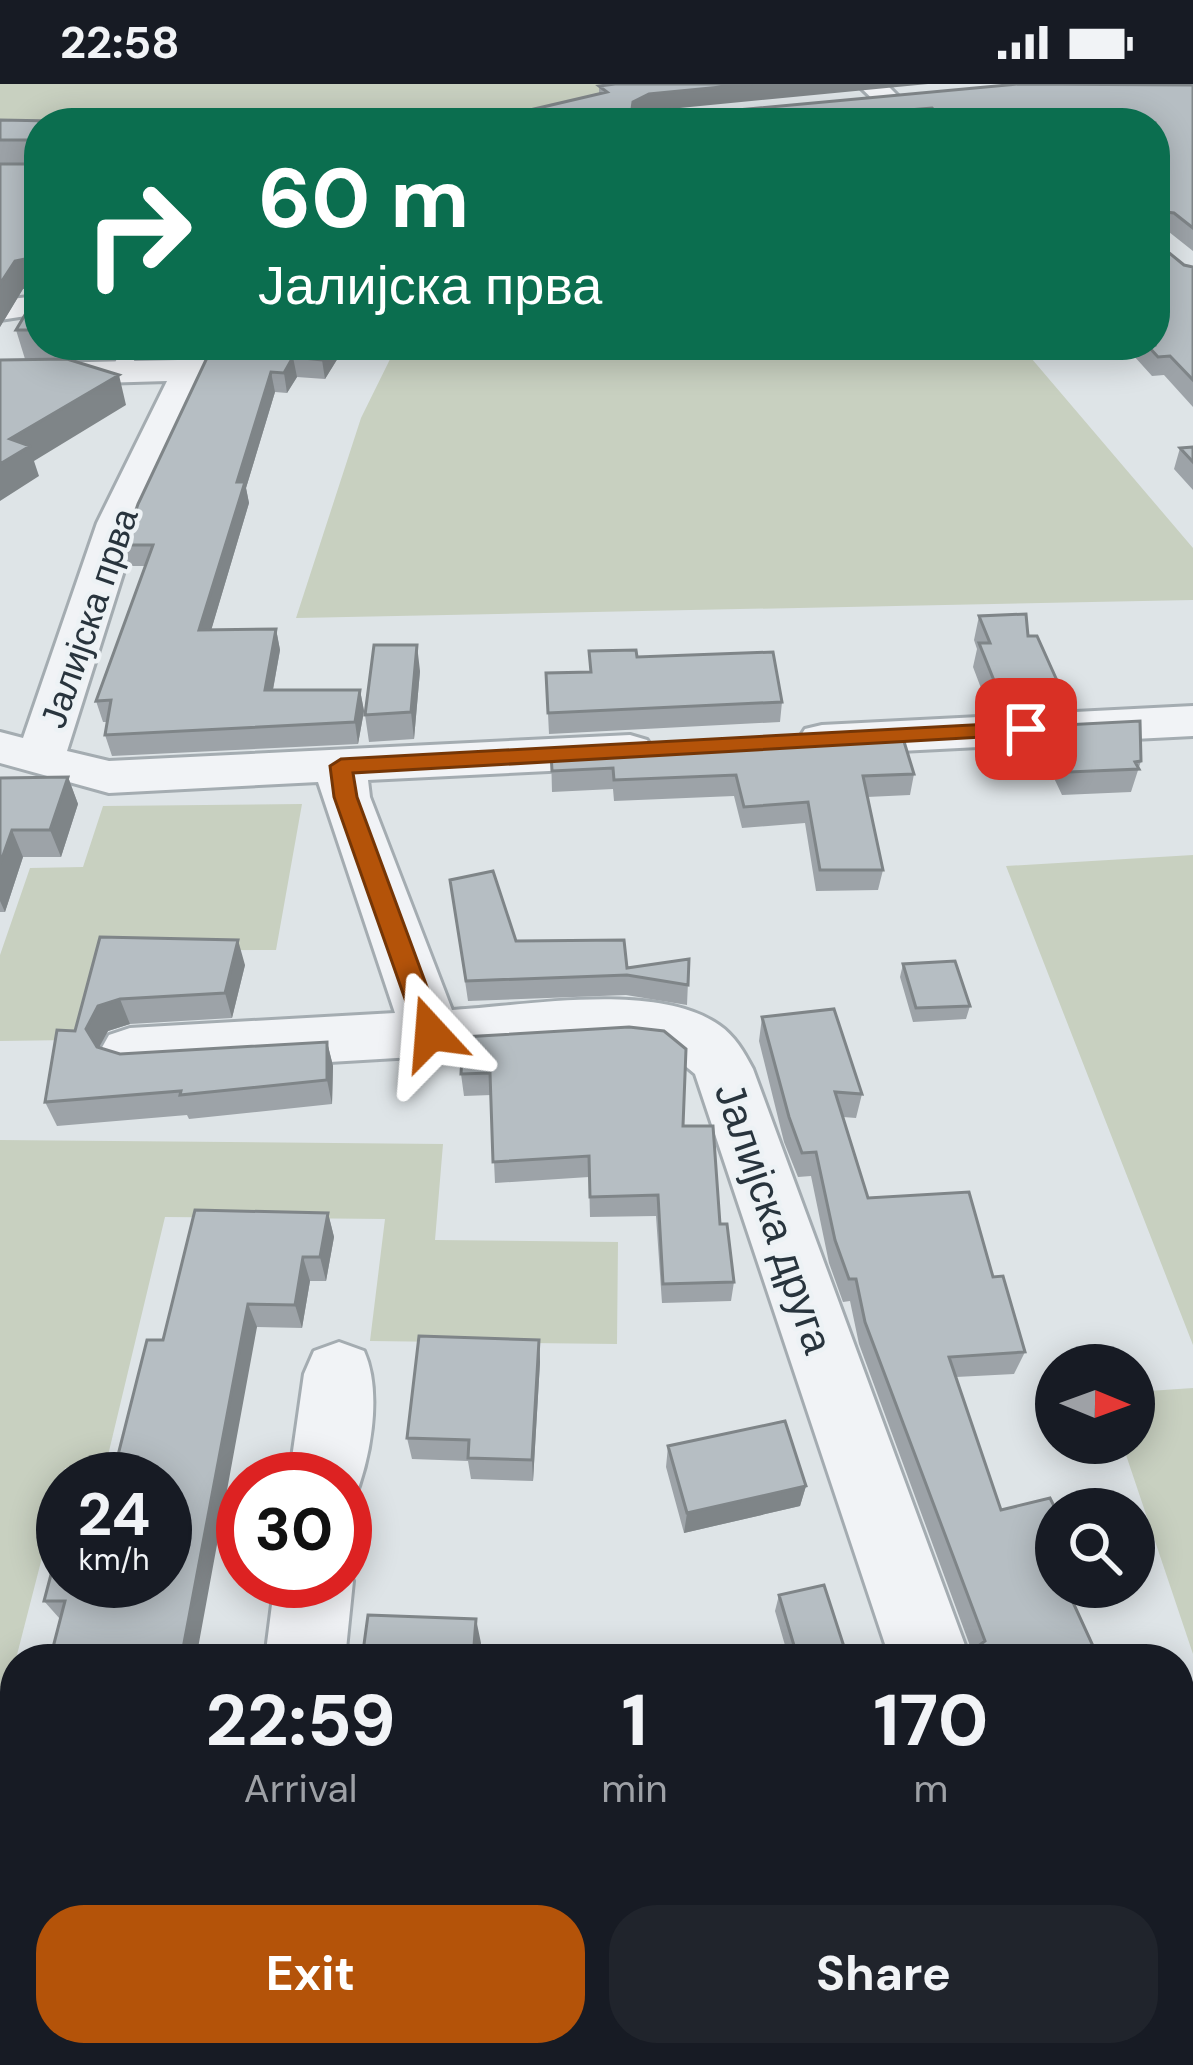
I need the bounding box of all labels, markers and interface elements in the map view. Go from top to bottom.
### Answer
text: 22:58 [60,13,180,72]
text: 60 m [258,144,469,253]
icon: right [60,156,216,312]
text: Јалијска прва [258,250,602,321]
street label: Јалијска прва [29,501,149,734]
pin [975,678,1077,780]
icon: arrive [993,696,1059,762]
position arrow [368,970,494,1096]
street label: Јалијска друга [702,1075,846,1361]
north arrow [1035,1344,1155,1464]
map controls [1035,1344,1155,1608]
speed limit sign: 30 [216,1452,372,1608]
text: 24 [77,1475,151,1554]
button: search [1035,1488,1155,1608]
text: km/h [79,1540,149,1579]
text: 22:59 [206,1674,396,1767]
text: 1 [621,1674,648,1767]
text: 170 [873,1674,988,1767]
text: Arrival [244,1763,357,1814]
text: min [601,1763,668,1814]
text: m [913,1763,948,1814]
button: Exit [36,1905,585,2043]
button: Share [609,1905,1158,2043]

